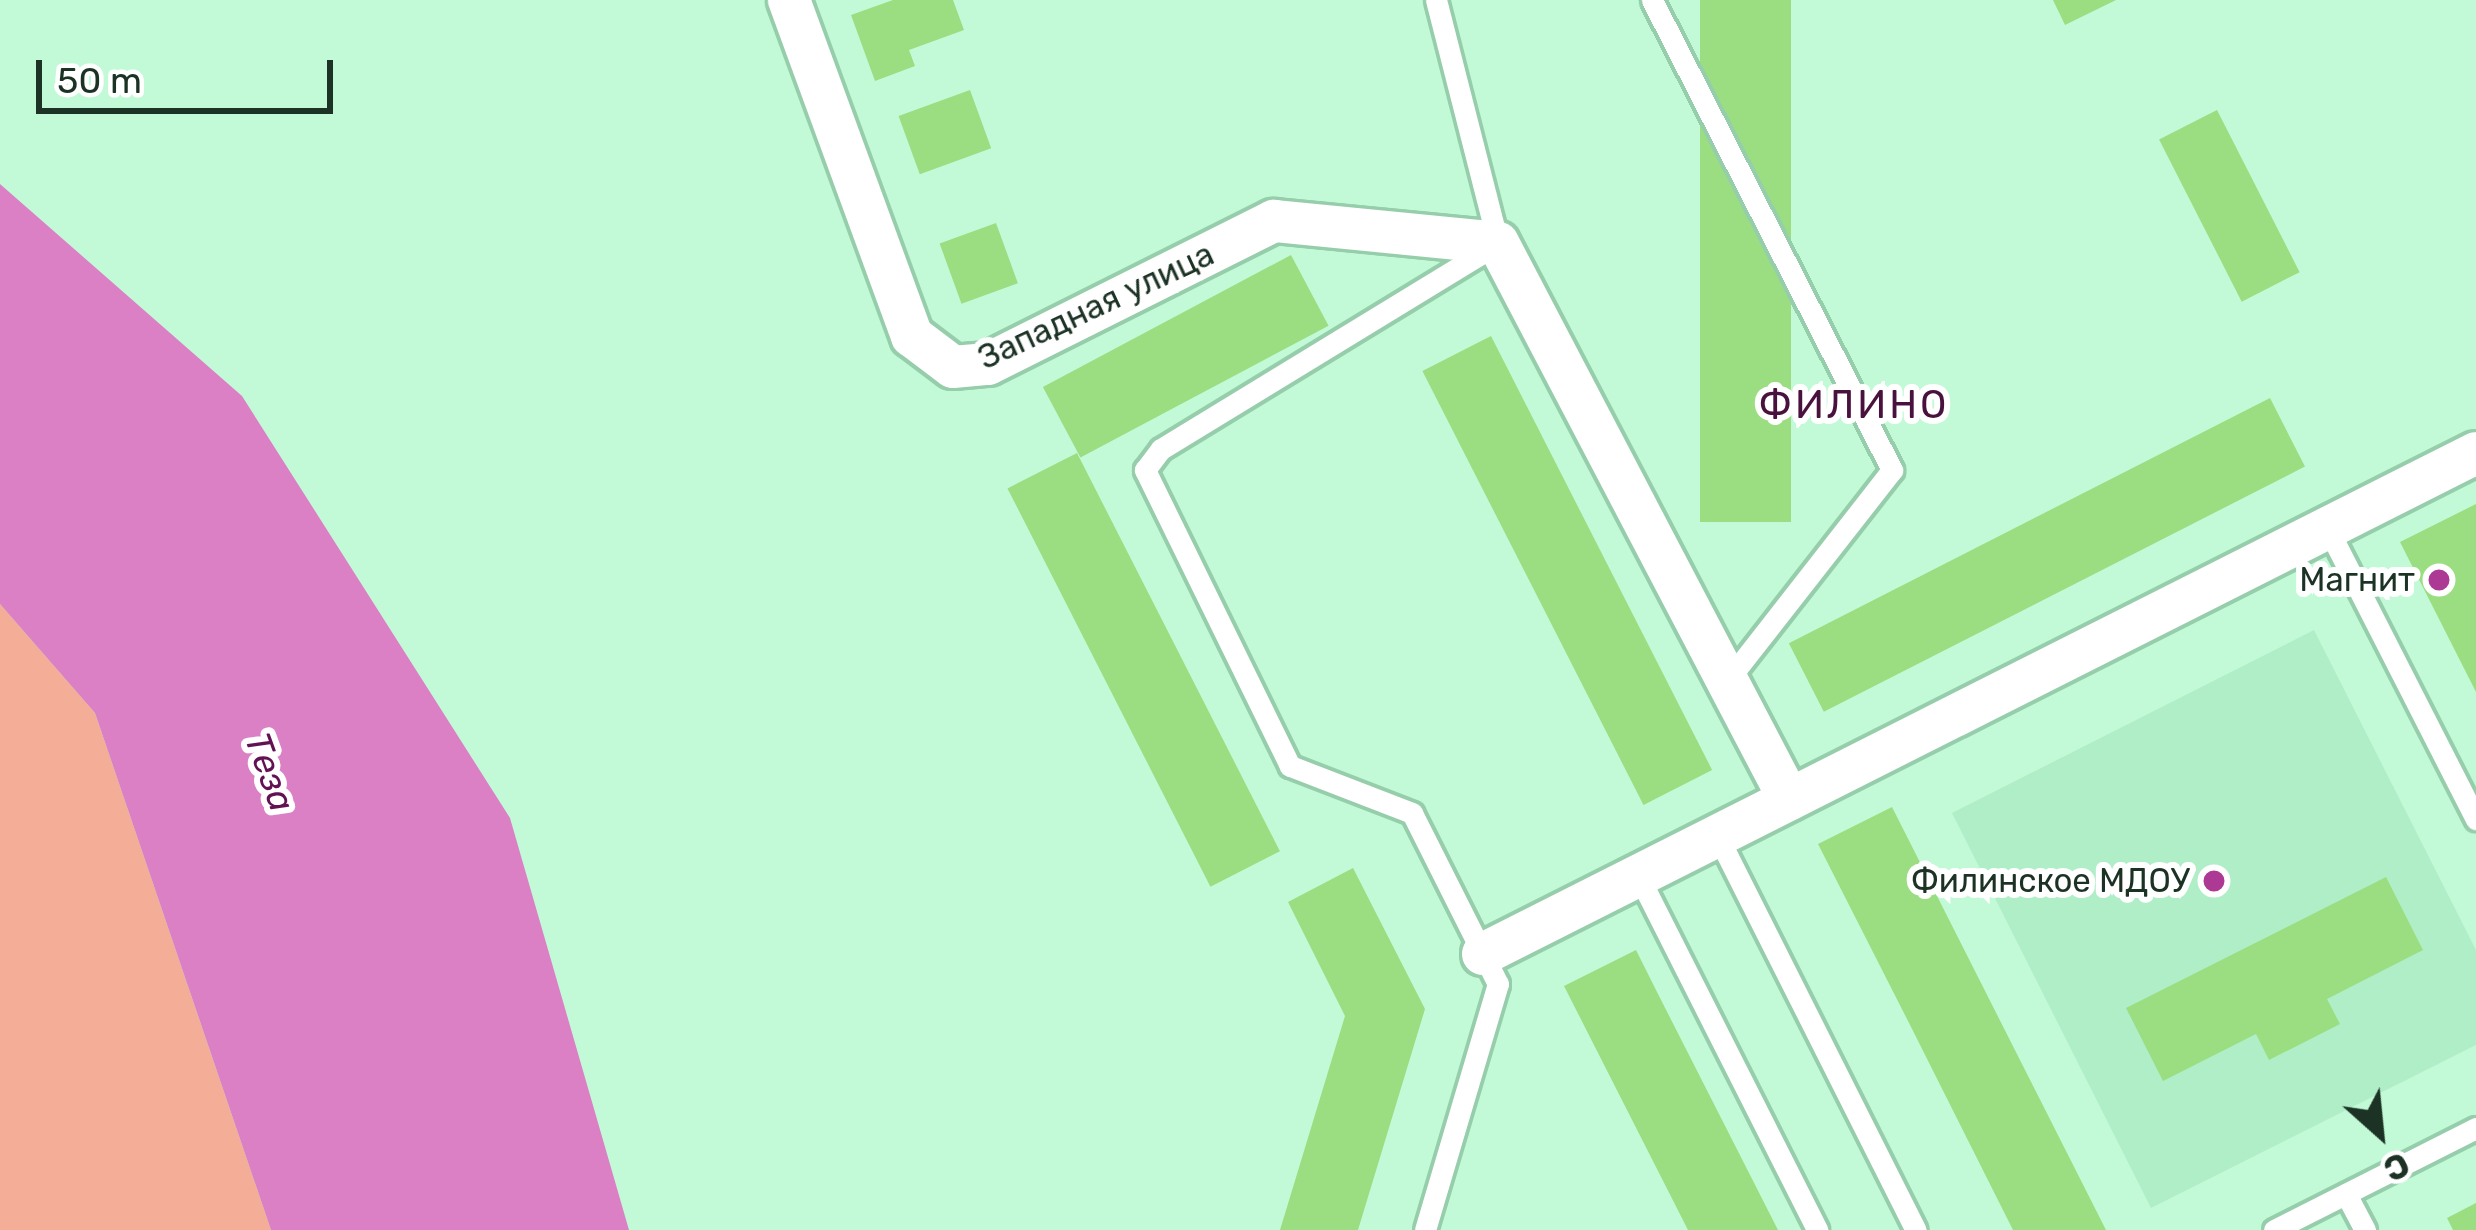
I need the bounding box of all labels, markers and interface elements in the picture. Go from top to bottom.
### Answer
scale bar [42,36,339,110]
text: 50 m [57,59,142,102]
street label: Западная улица [972,234,1220,378]
district label: ФИЛИНО [1758,382,1950,428]
place label: Магнит [2299,560,2415,600]
marker: Магнит [2426,567,2452,593]
water label: Теза [236,727,304,817]
place label: Филинское МДОУ [1911,861,2190,901]
marker: Филинское МДОУ [2201,868,2227,894]
north arrow [2320,1074,2440,1194]
text: С [2377,1144,2416,1189]

